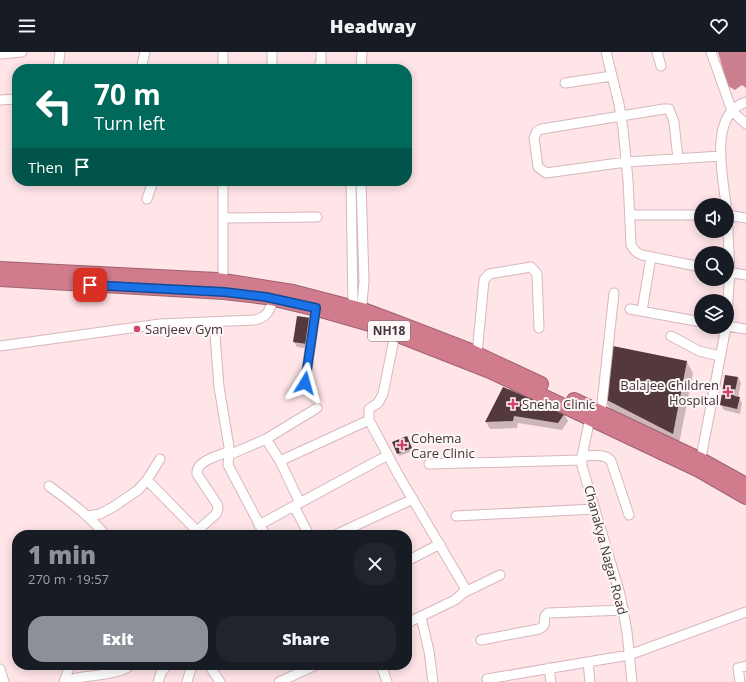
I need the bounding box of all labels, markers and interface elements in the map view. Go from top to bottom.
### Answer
text: Headway [330,14,416,38]
icon: menu [16,15,38,37]
icon: heart [708,15,730,37]
text: 70 m [94,75,161,113]
icon: left [28,80,80,132]
text: Turn left [94,111,165,135]
icon: arrive [71,156,93,178]
text: Then [28,157,63,177]
map controls [694,198,734,334]
button: sound [694,198,734,238]
button: search [694,246,734,286]
pin [73,268,107,302]
icon: arrive [79,274,101,296]
button: layers [694,294,734,334]
place label: Sanjeev Gym [145,320,223,338]
road number: NH18 [368,321,410,341]
marker: Sanjeev Gym [132,324,142,334]
position arrow [284,362,326,404]
place label: Balajee Children Hospital [620,376,719,409]
marker: Balajee Children Hospital [722,386,734,398]
place label: Sneha Clinic [522,395,595,413]
marker: Sneha Clinic [507,398,519,410]
place label: Cohema Care Clinic [411,429,475,462]
marker: Cohema Care Clinic [396,439,408,451]
street label: Chanakya Nagar Road [580,483,632,617]
text: 1 min [28,538,96,571]
button: close [354,543,396,585]
text: 270 m · 19:57 [28,570,109,588]
button: Exit [28,616,208,662]
button: Share [216,616,396,662]

